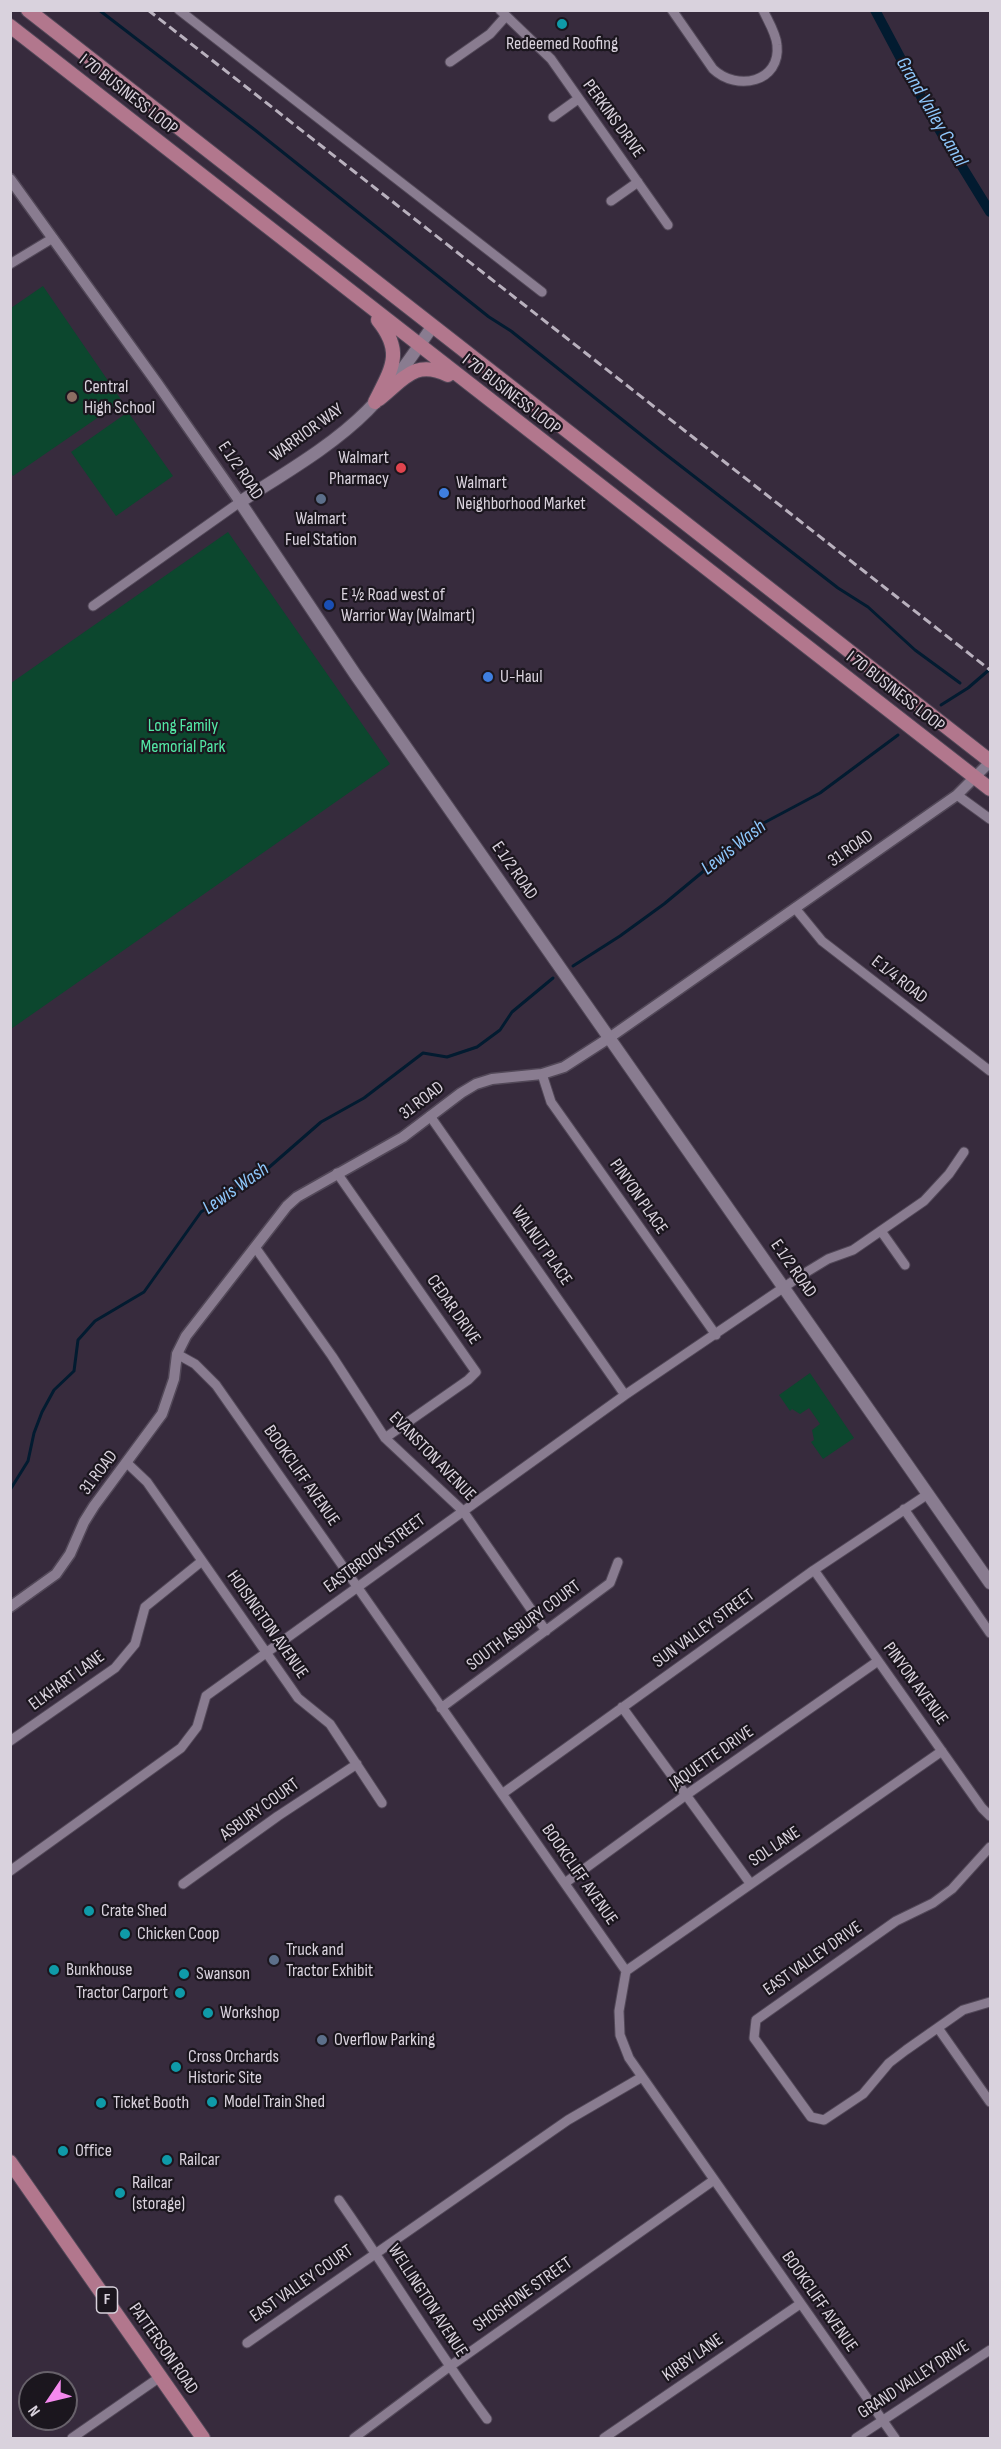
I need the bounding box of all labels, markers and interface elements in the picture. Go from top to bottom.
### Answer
marker: Redeemed Roofing [555,17,569,31]
place label: Redeemed Roofing [506,33,618,55]
street label: I 70 BUSINESS LOOP [74,50,182,140]
water label: Grand Valley Canal [890,53,972,171]
street label: PERKINS DRIVE [577,76,649,162]
street label: I 70 BUSINESS LOOP [457,350,565,440]
place label: Central High School [84,376,155,418]
marker: Central High School [65,390,79,404]
street label: WARRIOR WAY [266,399,348,467]
street label: E 1/2 ROAD [213,438,267,504]
place label: Walmart Pharmacy [329,447,389,490]
marker: Walmart Pharmacy [394,461,408,475]
place label: Walmart Neighborhood Market [456,472,586,514]
marker: Walmart Neighborhood Market [437,486,451,500]
marker: Walmart Fuel Station [314,492,328,506]
place label: Walmart Fuel Station [285,508,357,550]
place label: E ½ Road west of Warrior Way (Walmart) [341,584,475,626]
marker: E ½ Road west of Warrior Way (Walmart) [322,598,336,612]
street label: I 70 BUSINESS LOOP [841,647,949,737]
place label: U-Haul [500,666,542,688]
marker: U-Haul [481,670,495,684]
park label: Long Family Memorial Park [141,715,225,758]
water label: Lewis Wash [697,815,771,881]
street label: 31 ROAD [824,826,878,872]
street label: E 1/2 ROAD [486,838,542,904]
street label: E 1/4 ROAD [867,951,931,1009]
street label: 31 ROAD [395,1077,449,1125]
street label: PINYON PLACE [604,1155,672,1239]
water label: Lewis Wash [198,1158,274,1220]
street label: WALNUT PLACE [506,1202,576,1290]
street label: E 1/2 ROAD [765,1236,821,1302]
street label: CEDAR DRIVE [421,1271,485,1349]
street label: EVANSTON AVENUE [384,1408,480,1506]
street label: BOOKCLIFF AVENUE [258,1421,344,1531]
street label: 31 ROAD [75,1446,123,1500]
street label: EASTBROOK STREET [320,1510,430,1598]
street label: HOISINGTON AVENUE [222,1567,312,1683]
street label: SOUTH ASBURY COURT [463,1576,585,1676]
street label: SUN VALLEY STREET [649,1585,759,1673]
street label: PINYON AVENUE [878,1639,952,1729]
street label: ELKHART LANE [25,1646,109,1716]
street label: JAQUETTE DRIVE [666,1721,758,1795]
street label: ASBURY COURT [216,1774,304,1846]
street label: BOOKCLIFF AVENUE [536,1820,622,1930]
street label: SOL LANE [745,1822,805,1872]
place label: Crate Shed [101,1900,167,1922]
marker: Crate Shed [82,1904,96,1918]
street label: EAST VALLEY DRIVE [760,1917,866,2001]
place label: Chicken Coop [137,1923,219,1945]
marker: Chicken Coop [118,1927,132,1941]
place label: Truck and Tractor Exhibit [286,1939,373,1982]
marker: Truck and Tractor Exhibit [267,1953,281,1967]
place label: Bunkhouse [66,1959,133,1981]
marker: Bunkhouse [47,1963,61,1977]
place label: Swanson [196,1963,250,1985]
marker: Swanson [177,1967,191,1981]
place label: Tractor Carport [76,1982,168,2004]
marker: Tractor Carport [173,1986,187,2000]
place label: Workshop [220,2002,280,2024]
marker: Workshop [201,2006,215,2020]
place label: Overflow Parking [334,2029,435,2051]
marker: Overflow Parking [315,2033,329,2047]
place label: Cross Orchards Historic Site [188,2046,279,2088]
marker: Cross Orchards Historic Site [169,2060,183,2074]
place label: Model Train Shed [224,2091,325,2113]
place label: Ticket Booth [113,2092,189,2114]
marker: Model Train Shed [205,2095,219,2109]
marker: Ticket Booth [94,2096,108,2110]
place label: Office [75,2140,112,2162]
marker: Office [56,2144,70,2158]
place label: Railcar [179,2149,220,2171]
marker: Railcar [160,2153,174,2167]
place label: Railcar (storage) [132,2172,185,2214]
marker: Railcar (storage) [113,2186,127,2200]
street label: EAST VALLEY COURT [246,2240,358,2328]
street label: WELLINGTON AVENUE [382,2241,472,2361]
street label: BOOKCLIFF AVENUE [776,2247,862,2357]
street label: SHOSHONE STREET [469,2253,577,2337]
road number: F [96,2287,118,2313]
street label: PATTERSON ROAD [124,2299,202,2399]
street label: KIRBY LANE [658,2329,728,2387]
street label: GRAND VALLEY DRIVE [854,2336,974,2424]
north arrow [18,2371,78,2431]
text: N [24,2402,45,2419]

